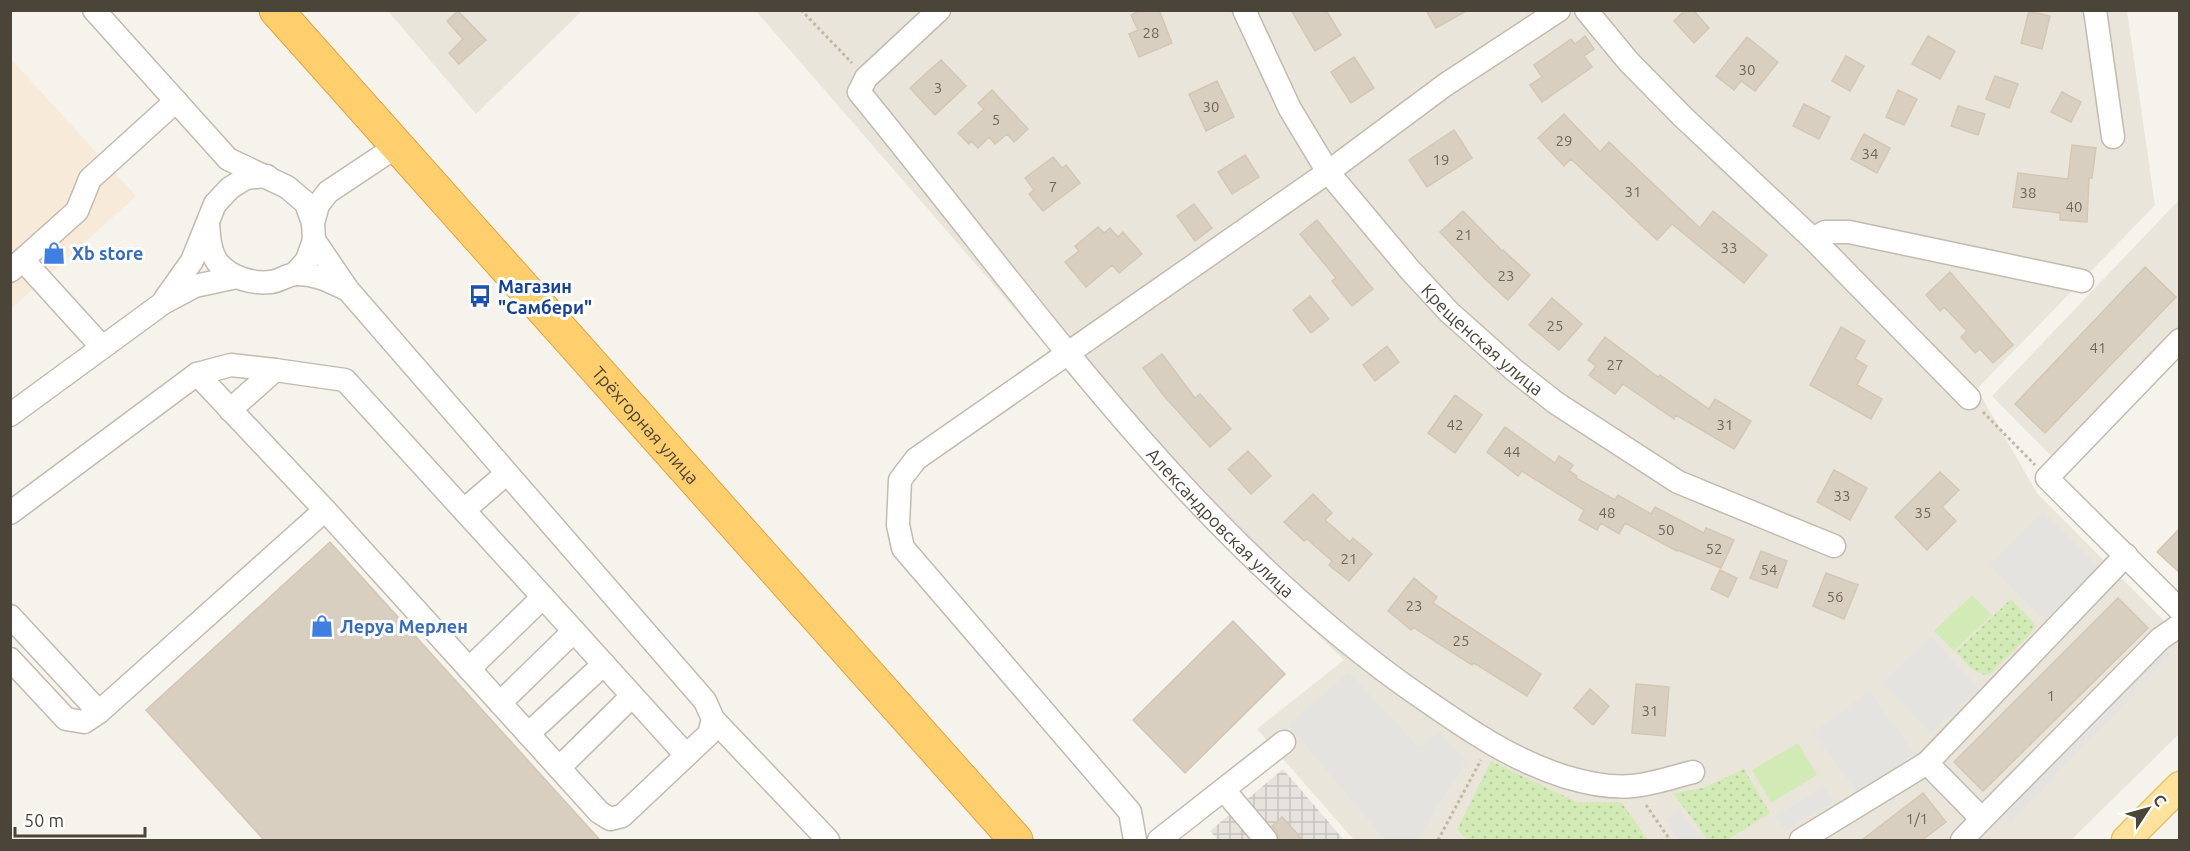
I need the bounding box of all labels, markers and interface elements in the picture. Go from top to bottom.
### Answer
house number: 28 [1143,24,1159,41]
house number: 30 [1739,61,1755,78]
house number: 3 [934,79,942,96]
house number: 30 [1203,98,1219,115]
house number: 5 [992,111,1000,128]
house number: 29 [1556,132,1572,149]
house number: 34 [1862,145,1878,162]
house number: 19 [1433,151,1449,168]
house number: 7 [1049,178,1057,195]
house number: 31 [1625,183,1641,200]
house number: 38 [2020,184,2036,201]
house number: 40 [2066,198,2082,215]
house number: 21 [1456,226,1472,243]
house number: 33 [1721,239,1737,256]
shop icon: Xb store [41,240,67,266]
place label: Xb store [72,243,143,263]
house number: 23 [1498,267,1514,284]
place label: Магазин "Самбери" [498,276,592,317]
street label: Крещенская улица [1418,279,1547,399]
bus stop icon: Магазин "Самбери" [467,283,493,309]
house number: 25 [1547,317,1563,334]
house number: 41 [2090,339,2106,356]
house number: 27 [1607,356,1623,373]
street label: Трёхгорная улица [589,362,703,488]
house number: 42 [1447,416,1463,433]
house number: 31 [1717,416,1733,433]
house number: 44 [1504,443,1520,460]
street label: Александровская улица [1143,444,1298,601]
house number: 33 [1834,487,1850,504]
house number: 48 [1599,504,1615,521]
house number: 35 [1915,504,1931,521]
house number: 50 [1658,521,1674,538]
house number: 52 [1706,540,1722,557]
house number: 21 [1341,550,1357,567]
house number: 54 [1761,561,1777,578]
house number: 56 [1827,588,1843,605]
house number: 23 [1406,597,1422,614]
shop icon: Леруа Мерлен [309,613,335,639]
place label: Леруа Мерлен [340,616,468,636]
house number: 25 [1453,632,1469,649]
house number: 1 [2047,687,2055,704]
house number: 31 [1642,702,1658,719]
north arrow [2118,779,2178,839]
text: С [2150,791,2170,810]
scale bar [15,800,146,838]
text: 50 m [24,810,64,830]
house number: 1/1 [1906,810,1928,827]

